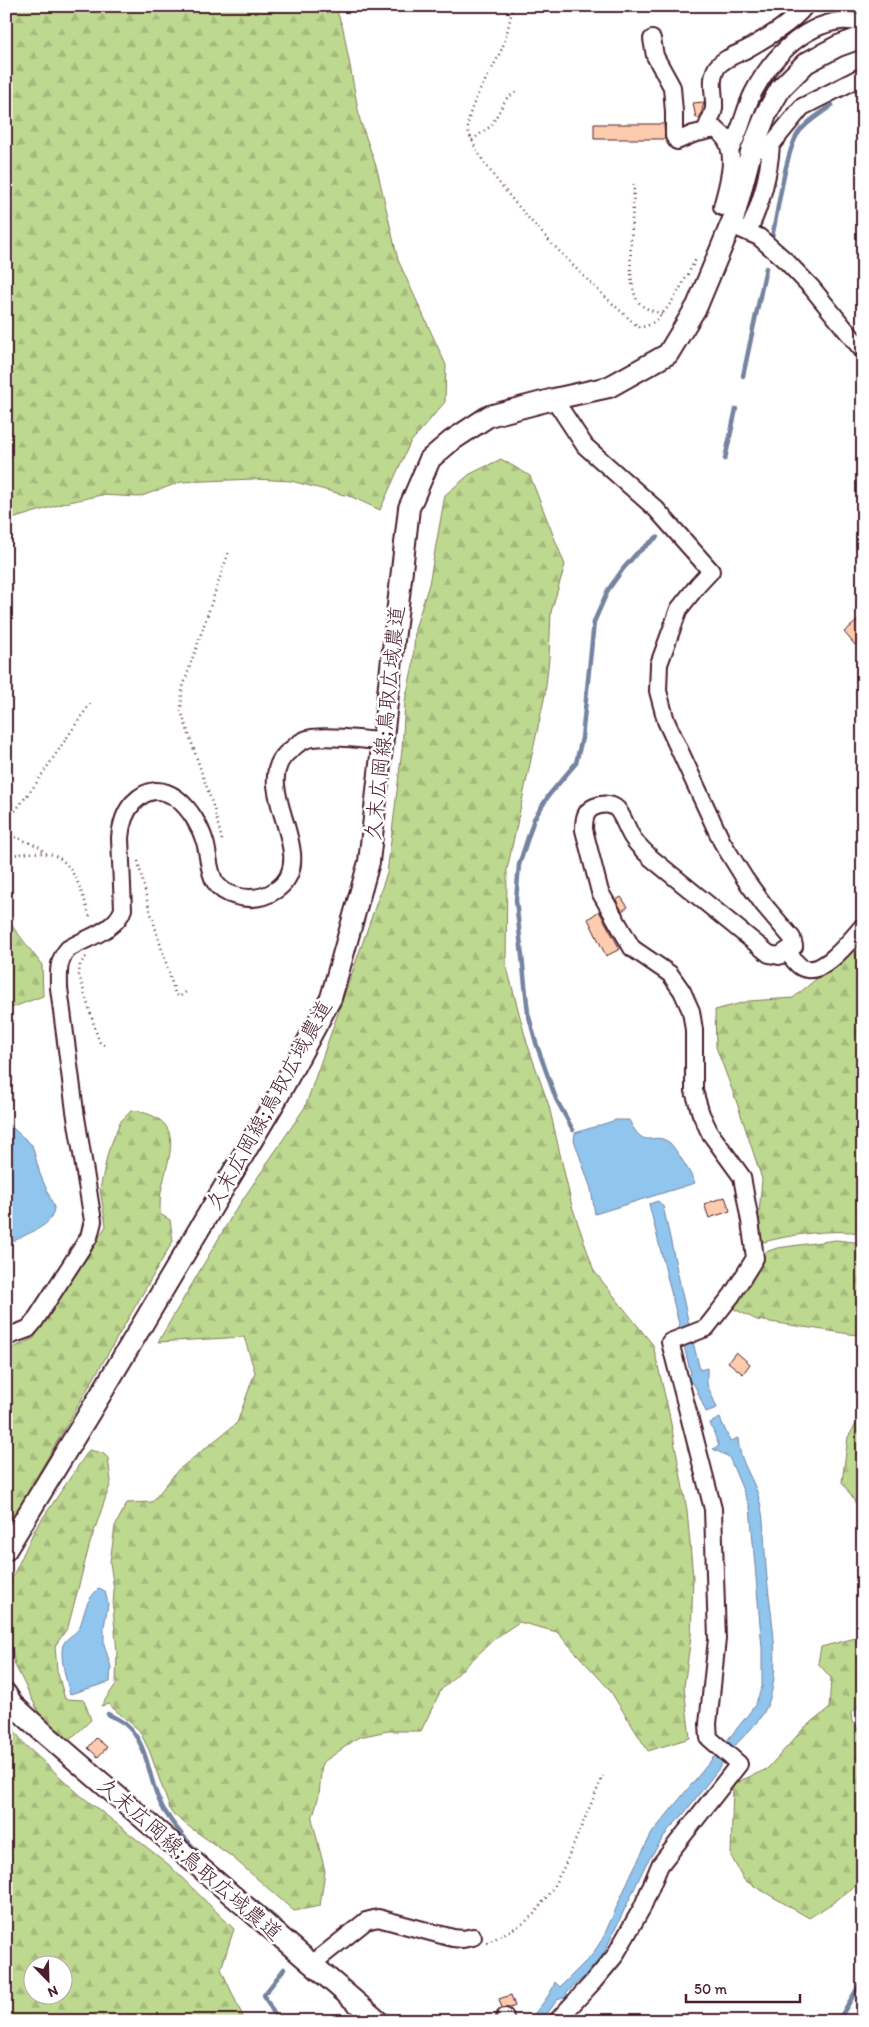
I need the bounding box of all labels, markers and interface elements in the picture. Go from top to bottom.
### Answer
street label: 久末広岡線;鳥取広域農道 [360,604,409,842]
street label: 久末広岡線;鳥取広域農道 [200,995,337,1214]
street label: 久末広岡線;鳥取広域農道 [93,1772,288,1946]
north arrow [22,1954,72,2004]
scale bar [686,1972,800,2004]
text: 50 m [694,1980,727,1998]
text: N [45,1982,61,2001]

